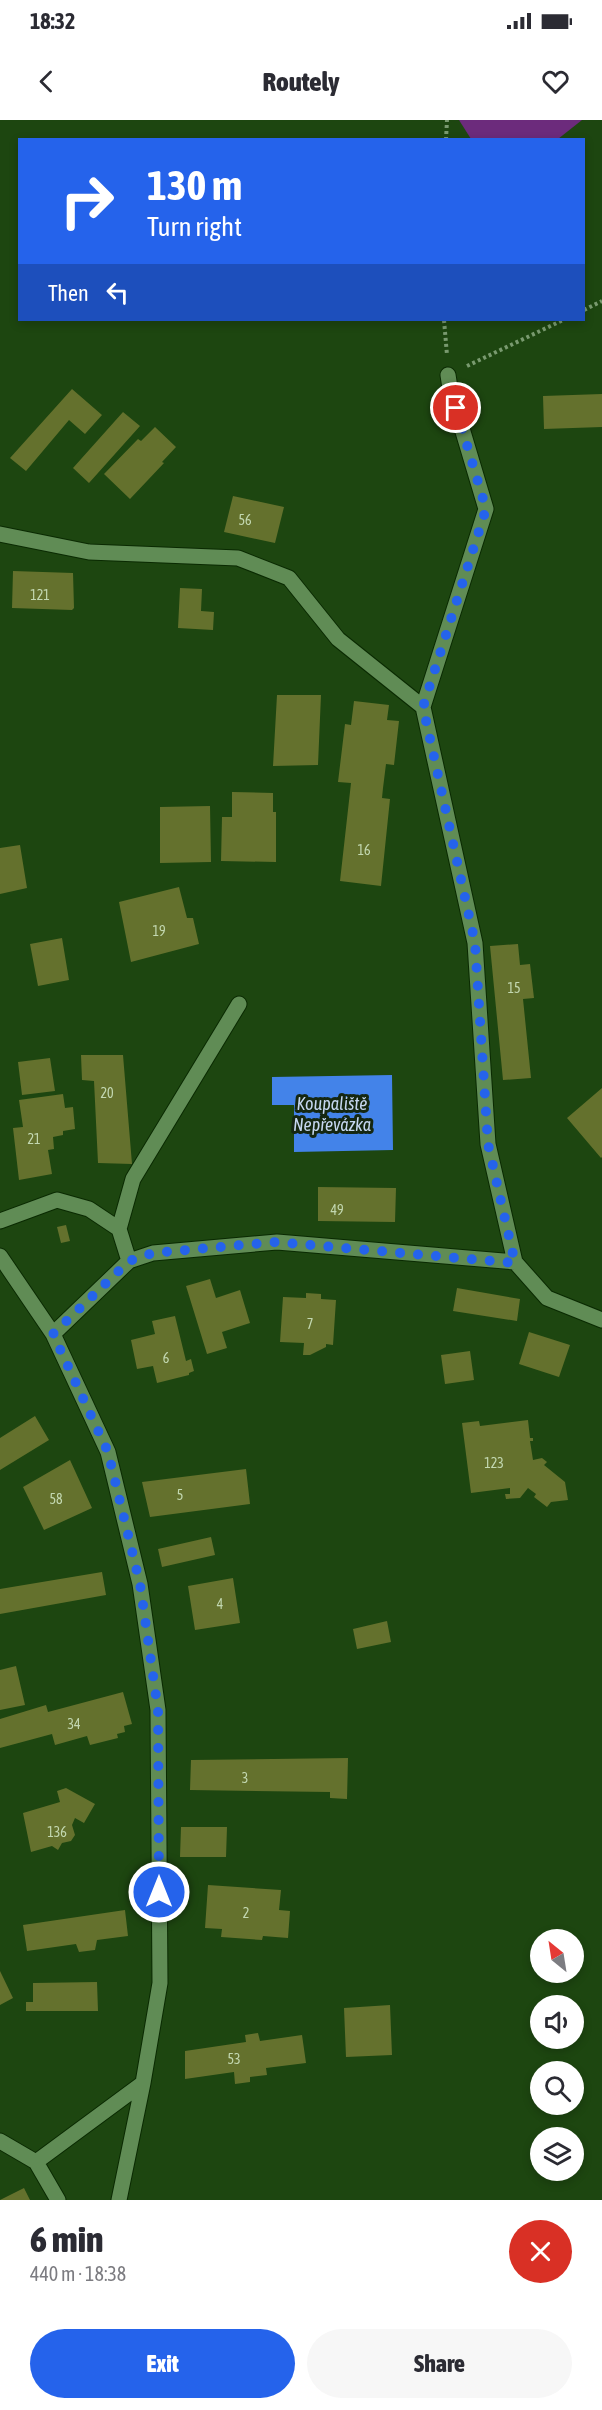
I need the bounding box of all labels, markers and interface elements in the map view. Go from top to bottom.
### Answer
text: 18:32 [30,8,75,34]
icon: back [30,65,63,98]
icon: heart [539,65,572,98]
text: Routely [262,66,340,97]
text: 130 m [147,161,242,209]
icon: right [48,162,126,240]
text: Turn right [147,211,242,242]
icon: left [101,276,134,309]
text: Then [48,280,89,306]
pin [430,382,481,433]
icon: arrive [439,391,472,424]
house number: 56 [238,512,252,528]
house number: 121 [30,587,50,603]
house number: 16 [357,842,371,858]
house number: 19 [152,923,166,939]
house number: 15 [507,980,521,996]
house number: 20 [100,1085,114,1101]
water label: Koupaliště Nepřevázka [293,1093,372,1135]
house number: 21 [27,1131,41,1147]
house number: 49 [330,1202,344,1218]
house number: 7 [307,1316,313,1332]
house number: 6 [163,1350,170,1366]
house number: 123 [484,1455,504,1471]
house number: 5 [177,1487,183,1503]
house number: 58 [49,1491,63,1507]
house number: 4 [217,1596,224,1612]
house number: 34 [67,1716,81,1732]
house number: 3 [242,1770,248,1786]
house number: 136 [47,1824,67,1840]
position arrow [127,1860,191,1924]
house number: 2 [243,1905,249,1921]
north arrow [530,1929,584,1983]
map controls [530,1929,584,2181]
button: sound [530,1995,584,2049]
house number: 53 [227,2051,241,2067]
button: search [530,2061,584,2115]
button: layers [530,2127,584,2181]
text: 6 min [30,2218,104,2260]
button: close [509,2220,572,2283]
text: 440 m · 18:38 [30,2262,126,2285]
button: Exit [30,2329,295,2398]
button: Share [307,2329,572,2398]

